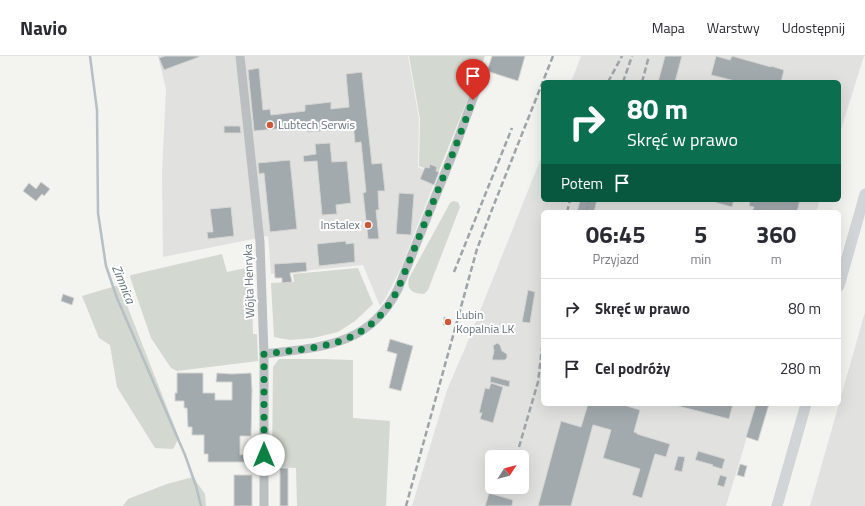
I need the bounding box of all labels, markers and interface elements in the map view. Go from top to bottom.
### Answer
text: Navio [20,13,67,42]
text: Mapa [652,17,685,38]
text: Warstwy [707,17,760,38]
text: Udostępnij [782,17,845,38]
pin [456,59,490,100]
icon: arrive [462,65,484,87]
text: 80 m [627,87,688,130]
icon: right [561,96,613,148]
place label: Lubtech Serwis [278,115,355,134]
marker: Lubtech Serwis [265,120,275,130]
text: Skręć w prawo [627,126,738,153]
text: Potem [561,172,603,195]
icon: arrive [611,172,633,194]
place label: Instalex [321,215,361,234]
text: 06:45 [586,216,646,252]
text: 5 [694,216,708,252]
text: 360 [756,216,796,252]
marker: Instalex [363,220,373,230]
street label: Wójta Henryka [238,243,259,319]
text: Przyjazd [592,249,639,269]
text: min [690,249,711,269]
text: m [771,249,782,269]
water label: Zimnica [107,262,141,308]
text: Skręć w prawo [595,297,690,320]
text: 80 m [788,297,821,320]
icon: right [561,298,583,320]
place label: Lubin Kopalnia LK [456,305,515,338]
marker: Lubin Kopalnia LK [443,317,453,327]
text: Cel podróży [595,357,670,380]
text: 280 m [780,357,821,380]
icon: arrive [561,358,583,380]
position arrow [243,434,285,476]
north arrow [485,450,529,494]
map controls [485,450,529,494]

